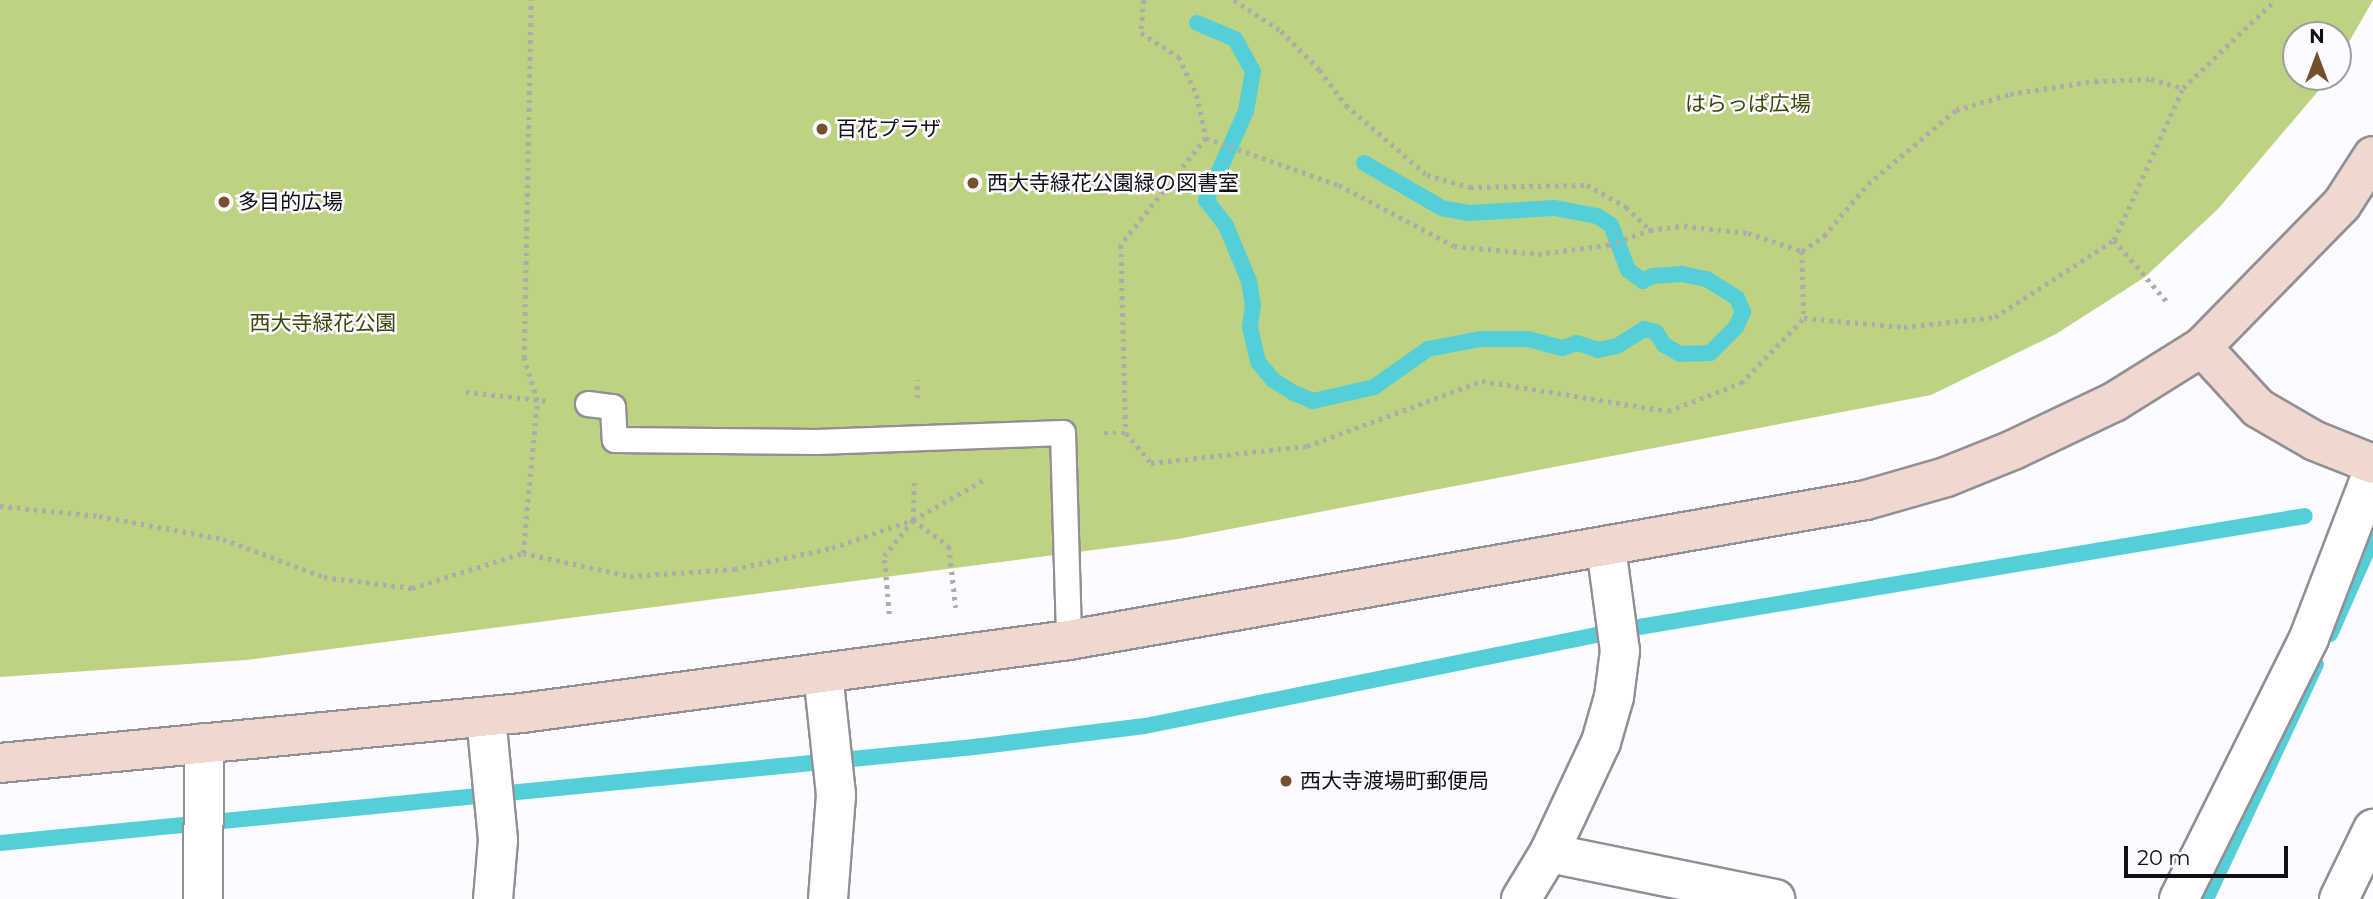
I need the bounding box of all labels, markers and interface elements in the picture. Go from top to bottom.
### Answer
north arrow [2282,21,2352,91]
text: N [2309,25,2325,48]
park label: はらっぱ広場 [1685,91,1811,117]
place label: 百花プラザ [836,116,941,142]
marker: 百花プラザ [814,121,830,137]
place label: 西大寺緑花公園緑の図書室 [987,170,1239,196]
marker: 西大寺緑花公園緑の図書室 [965,175,981,191]
place label: 多目的広場 [238,189,343,215]
marker: 多目的広場 [216,194,232,210]
park label: 西大寺緑花公園 [250,310,396,336]
place label: 西大寺渡場町郵便局 [1300,768,1489,794]
marker: 西大寺渡場町郵便局 [1278,773,1294,789]
scale bar [2128,832,2292,876]
text: 20 m [2137,845,2191,870]

